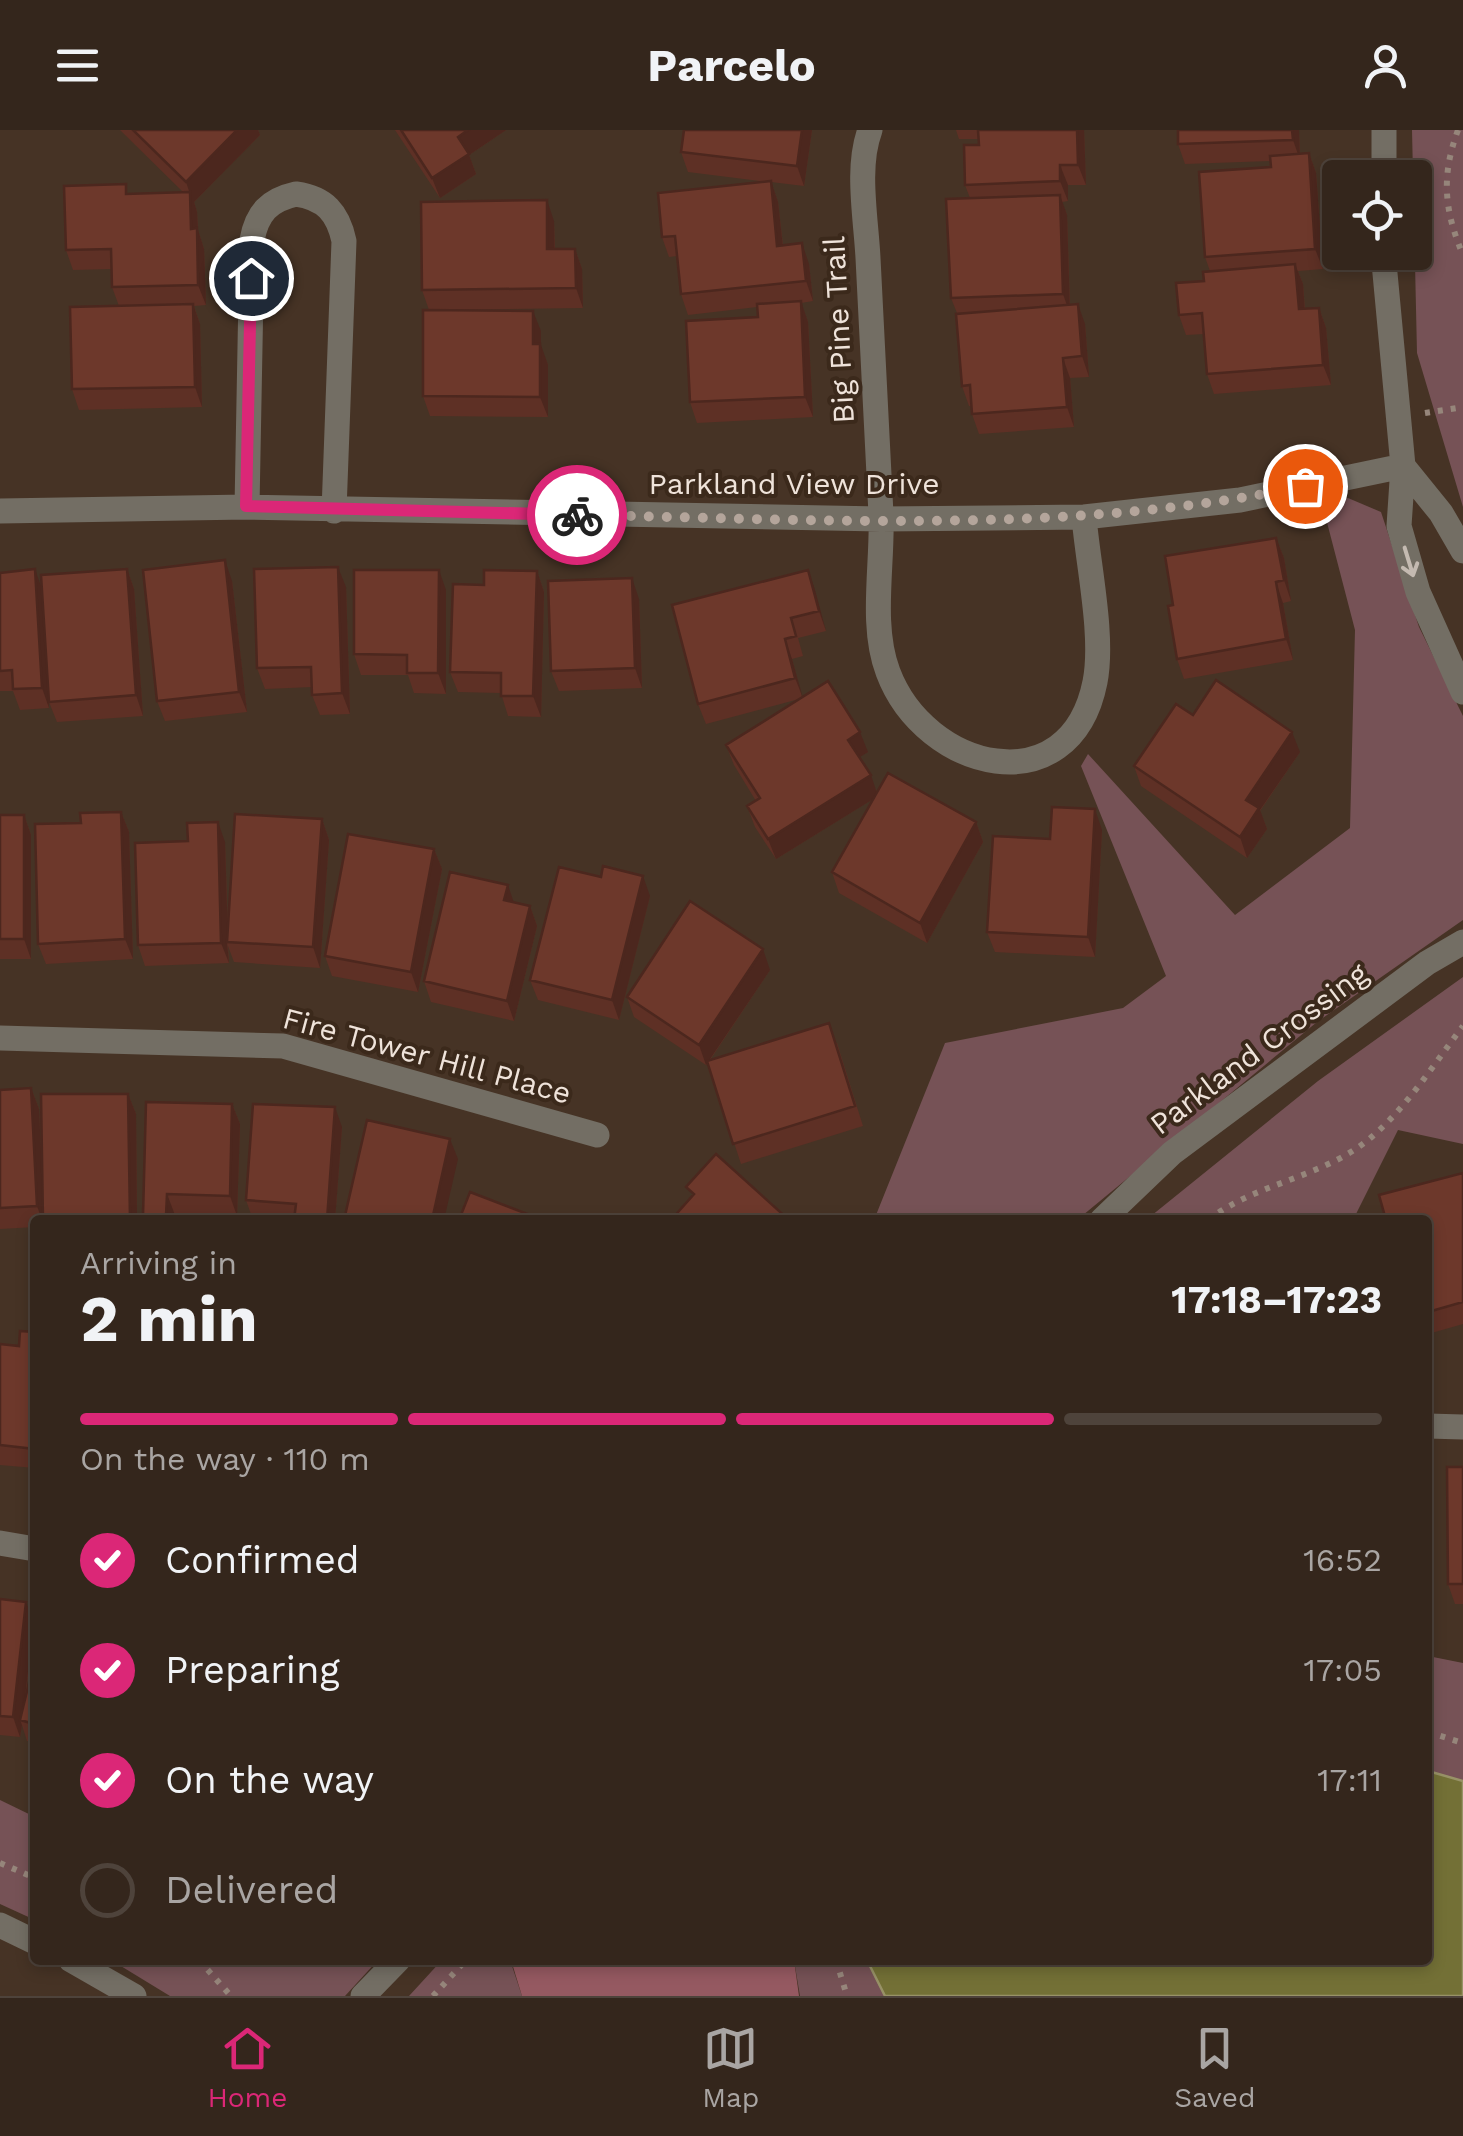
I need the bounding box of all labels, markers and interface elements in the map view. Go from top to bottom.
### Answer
icon: menu [50,38,105,93]
icon: person [1358,38,1413,93]
text: Parcelo [647,39,816,92]
map controls [1322,160,1432,270]
button: locate [1322,160,1432,270]
pin [209,236,294,321]
street label: Big Pine Trail [816,236,861,424]
icon: home [224,251,279,306]
pin [1263,444,1348,529]
icon: bag [1278,459,1333,514]
courier [527,465,627,565]
street label: Parkland View Drive [649,466,939,501]
icon: bike [550,488,605,543]
one-way arrow [1401,546,1419,577]
street label: Parkland Crossing [1143,956,1374,1142]
street label: Fire Tower Hill Place [279,1000,575,1111]
text: Arriving in [80,1244,237,1282]
text: 17:18–17:23 [1171,1278,1382,1322]
text: 2 min [80,1281,258,1357]
text: On the way · 110 m [80,1440,370,1478]
icon: check [80,1533,135,1588]
text: Confirmed [165,1538,360,1582]
text: 16:52 [1303,1541,1382,1579]
icon: check [80,1643,135,1698]
text: Preparing [165,1648,340,1692]
text: 17:05 [1304,1651,1382,1689]
icon: check [80,1753,135,1808]
text: On the way [165,1758,374,1802]
text: 17:11 [1317,1761,1382,1799]
text: Delivered [165,1868,338,1912]
tab: Home [207,2021,287,2114]
tab: Map [702,2021,759,2114]
tab: Saved [1174,2021,1256,2114]

